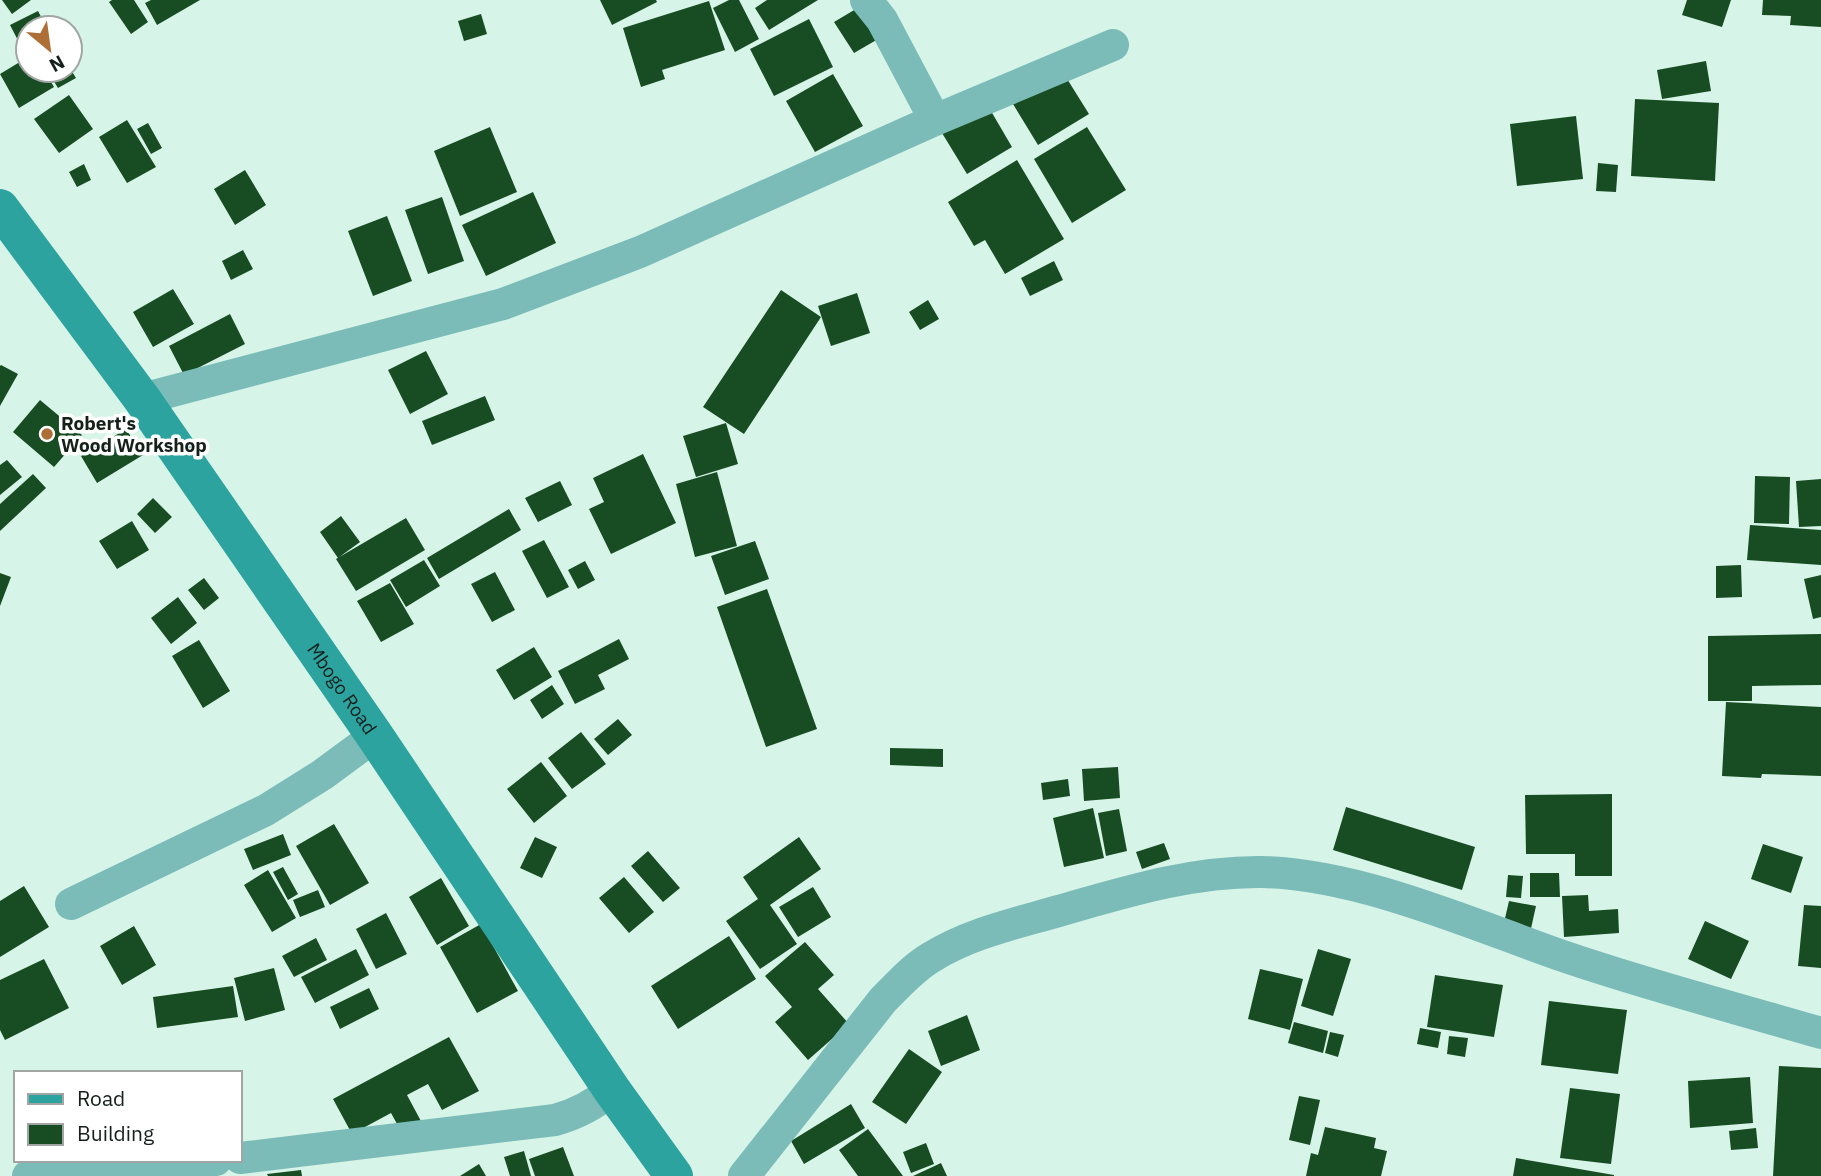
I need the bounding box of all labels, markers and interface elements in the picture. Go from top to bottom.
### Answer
north arrow [14,14,84,84]
text: N [45,50,69,78]
place label: Robert's Wood Workshop [61,411,207,457]
marker: Robert's Wood Workshop [39,426,55,442]
street label: Mbogo Road [302,638,382,739]
legend [14,1071,242,1162]
text: Road [77,1084,125,1112]
text: Building [77,1119,154,1147]

